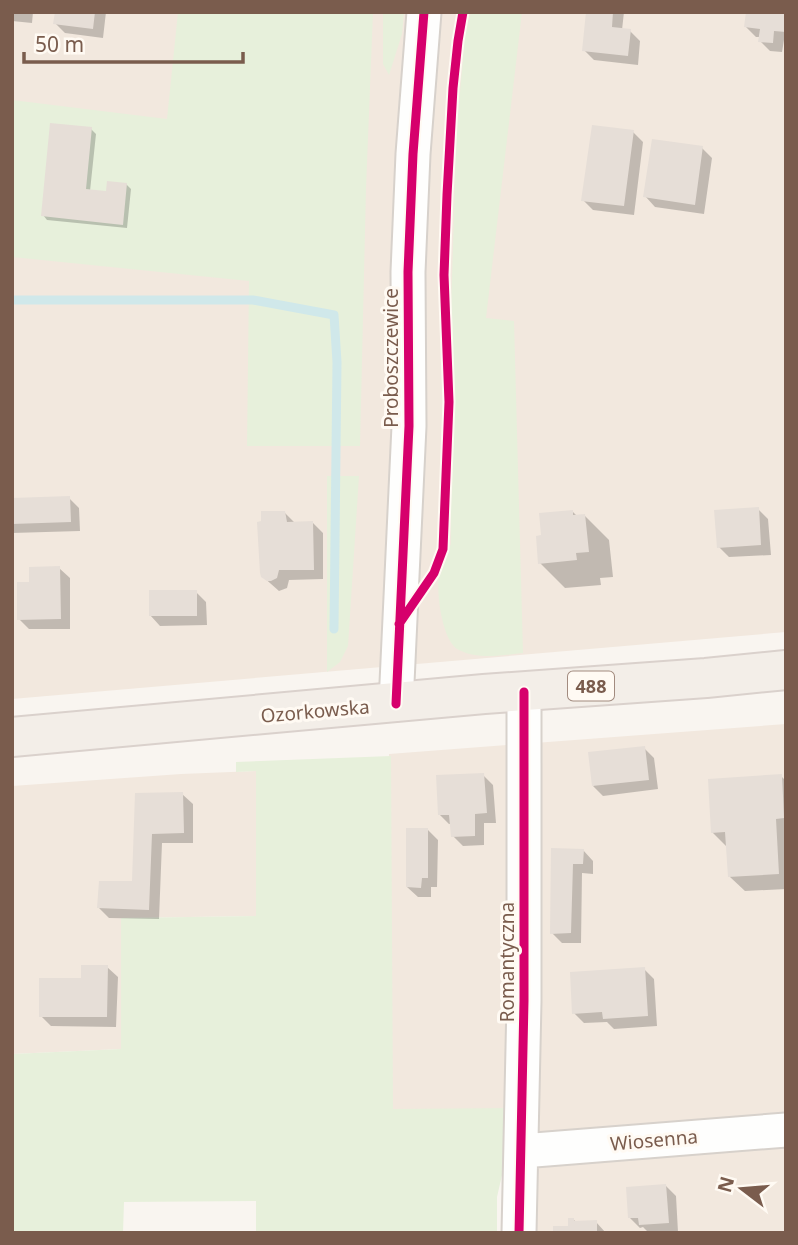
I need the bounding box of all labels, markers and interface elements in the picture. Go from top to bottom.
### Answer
scale bar [24,21,243,65]
text: 50 m [35,30,84,58]
street label: Proboszczewice [378,288,404,428]
road number: 488 [568,672,614,700]
street label: Ozorkowska [259,693,371,729]
street label: Romantyczna [494,902,520,1022]
street label: Wiosenna [609,1123,699,1157]
north arrow [707,1154,777,1224]
text: N [711,1173,740,1195]

